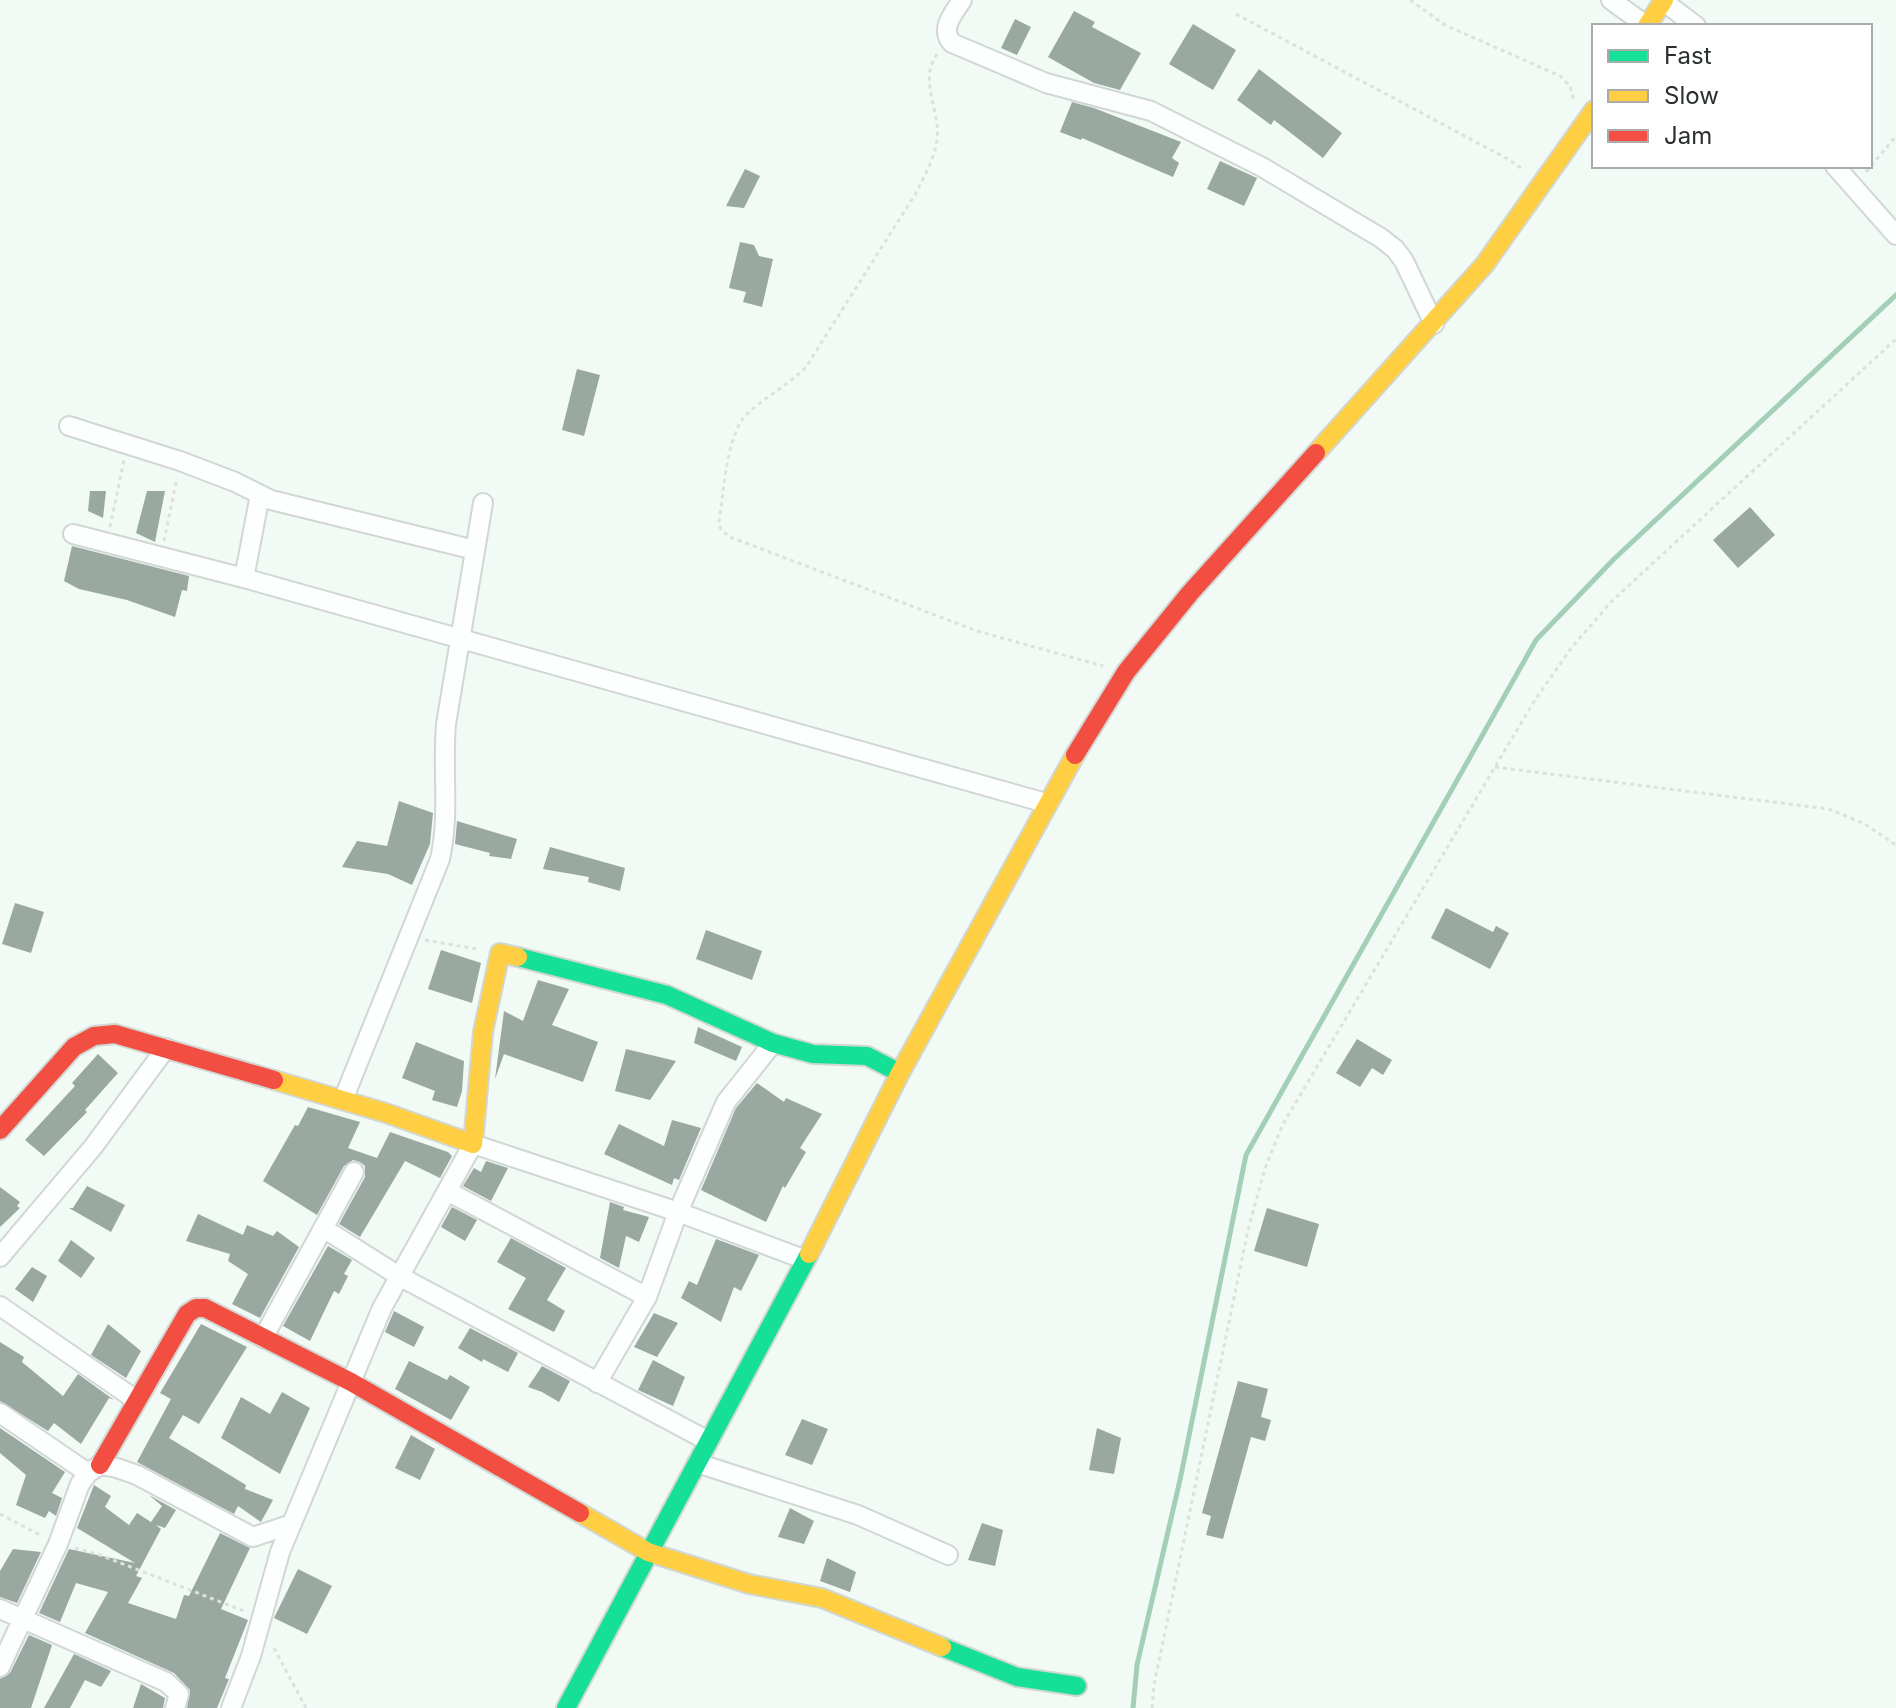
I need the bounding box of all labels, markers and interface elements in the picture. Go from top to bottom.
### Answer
legend [1592,24,1872,168]
text: Fast [1664,41,1712,70]
text: Slow [1664,81,1719,110]
text: Jam [1664,121,1712,150]

